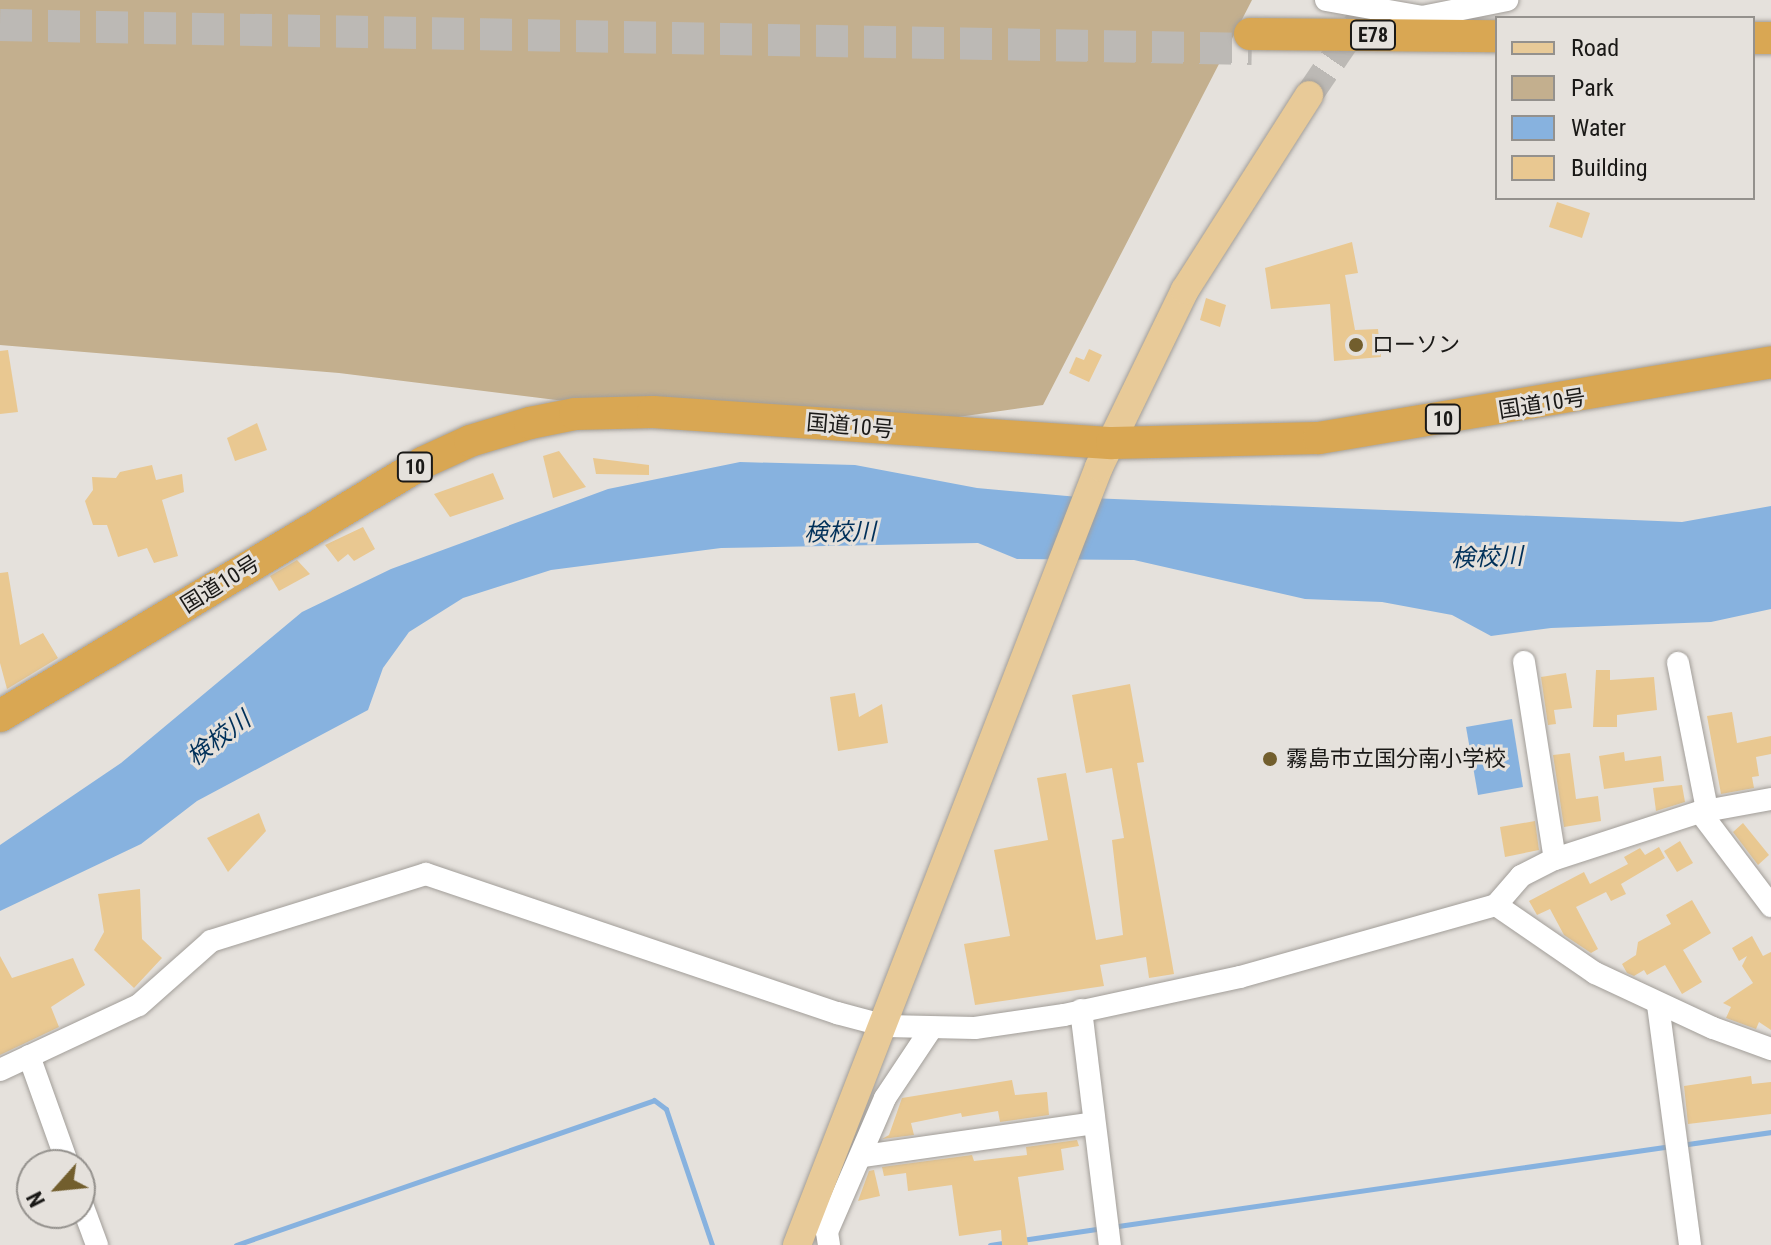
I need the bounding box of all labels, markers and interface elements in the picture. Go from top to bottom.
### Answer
legend [1495,16,1755,200]
road number: E78 [1349,19,1397,51]
text: Road [1571,34,1619,62]
text: Park [1571,74,1614,102]
text: Water [1571,114,1626,142]
text: Building [1571,154,1648,182]
place label: ローソン [1372,332,1460,358]
marker: ローソン [1347,336,1365,354]
street label: 国道10号 [1497,384,1587,424]
road number: 10 [1423,403,1463,435]
street label: 国道10号 [805,409,895,443]
road number: 10 [395,451,435,483]
water label: 検校川 [804,518,876,548]
water label: 検校川 [1451,542,1523,574]
street label: 国道10号 [176,550,264,618]
water label: 検校川 [182,706,256,772]
place label: 霧島市立国分南小学校 [1286,746,1506,772]
marker: 霧島市立国分南小学校 [1261,750,1279,768]
north arrow [16,1149,96,1229]
text: N [22,1188,50,1211]

